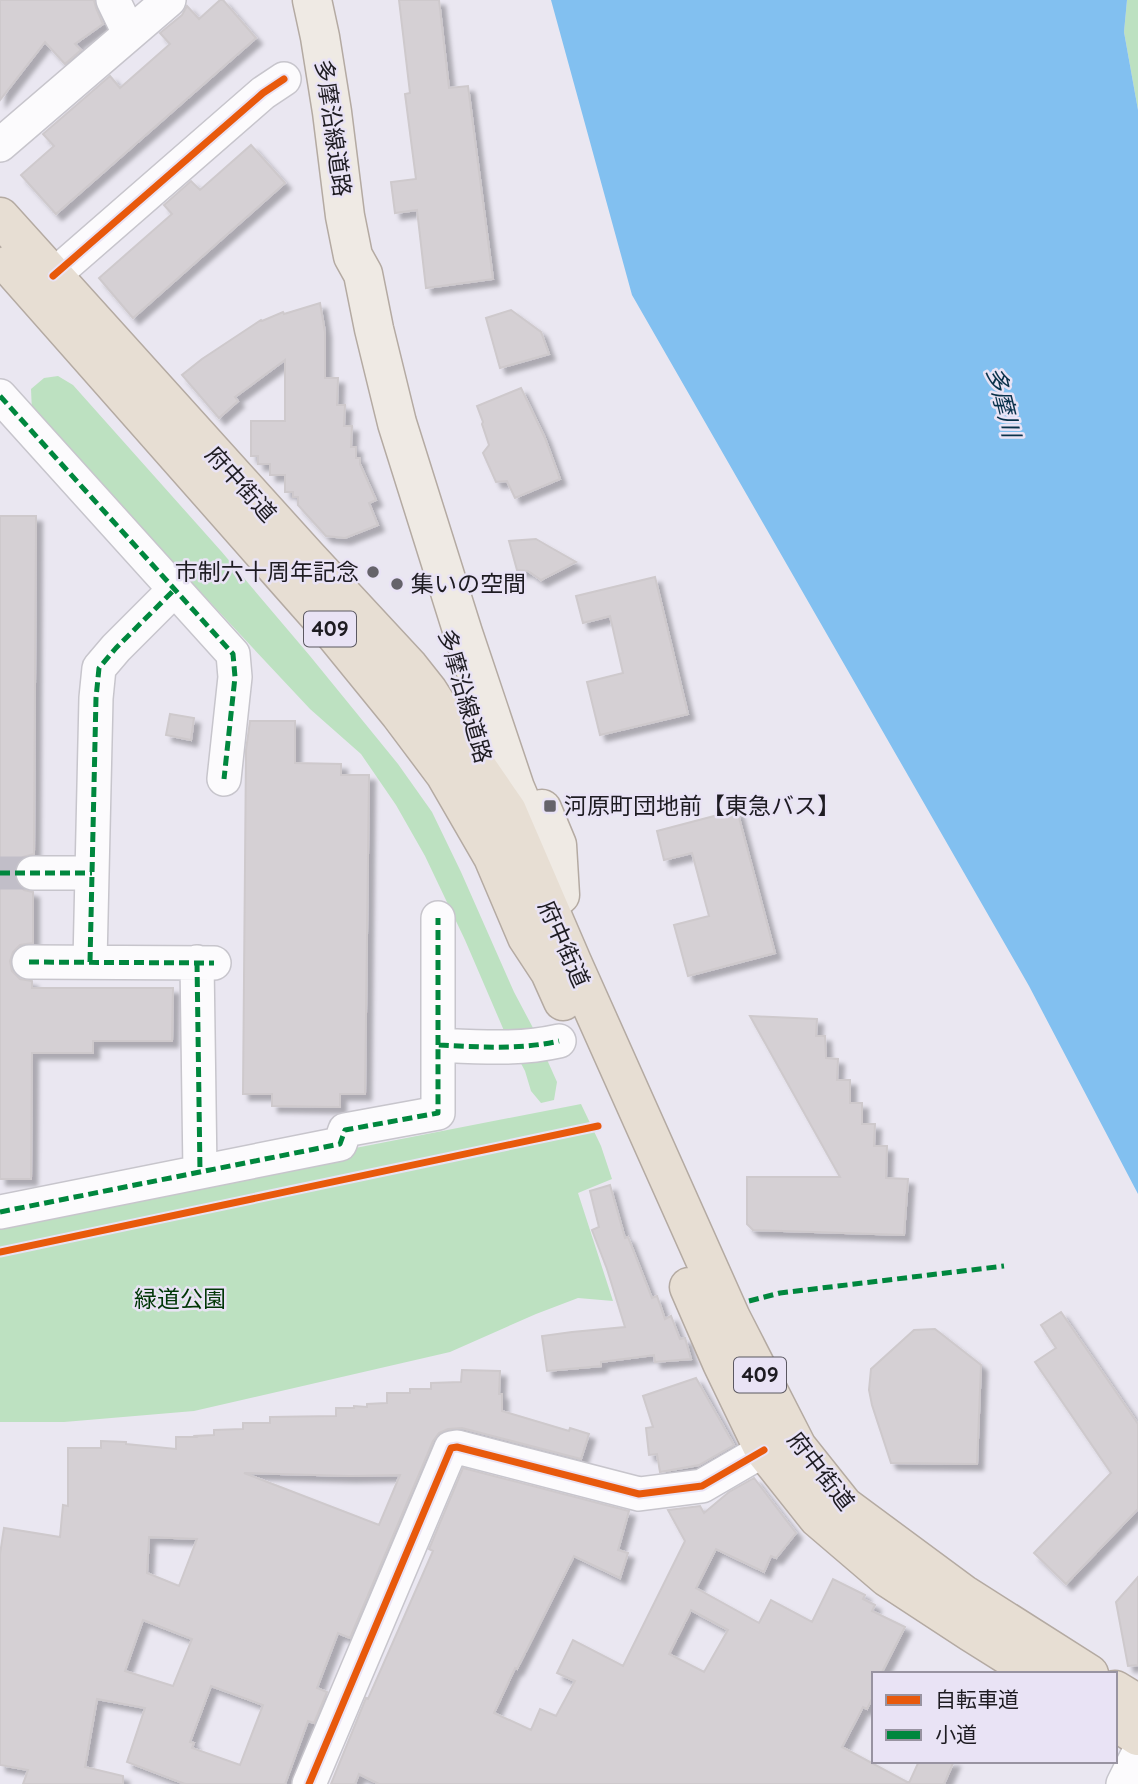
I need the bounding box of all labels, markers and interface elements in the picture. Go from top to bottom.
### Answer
street label: 多摩沿線道路 [310,58,357,198]
water label: 多摩川 [981,363,1028,443]
street label: 府中街道 [200,440,283,528]
place label: 市制六十周年記念 [175,557,359,586]
marker: 市制六十周年記念 [365,564,381,580]
place label: 集いの空間 [411,569,526,598]
marker: 集いの空間 [389,576,405,592]
road number: 409 [304,612,356,646]
street label: 多摩沿線道路 [433,626,498,766]
place label: 河原町団地前【東急バス】 [564,791,840,820]
marker: 河原町団地前【東急バス】 [542,798,558,814]
street label: 府中街道 [533,896,596,992]
park label: 緑道公園 [134,1284,226,1313]
road number: 409 [734,1358,786,1392]
street label: 府中街道 [782,1426,861,1516]
legend [872,1672,1117,1763]
text: 自転車道 [935,1686,1019,1712]
text: 小道 [935,1721,977,1747]

